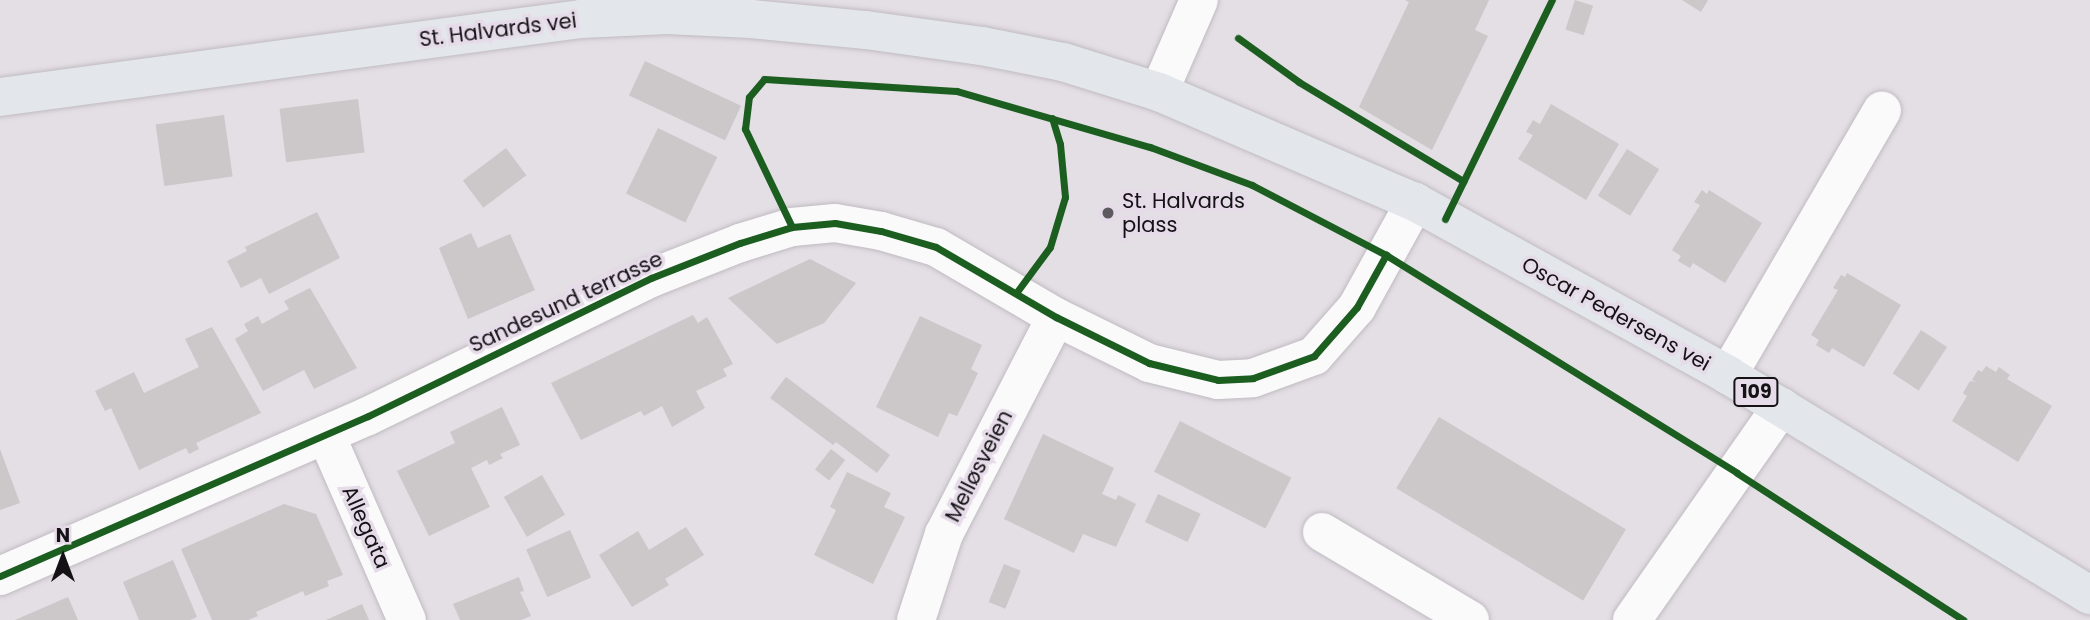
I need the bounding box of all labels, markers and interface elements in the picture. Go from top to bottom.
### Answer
street label: St. Halvards vei [418,8,578,52]
place label: St. Halvards plass [1122,188,1245,238]
marker: St. Halvards plass [1100,205,1116,221]
street label: Sandesund terrasse [465,246,667,358]
street label: Oscar Pedersens vei [1517,252,1715,376]
road number: 109 [1733,376,1779,408]
street label: Melløsveien [940,406,1018,526]
street label: Allegata [337,482,395,572]
north arrow [28,522,98,592]
text: N [56,522,70,549]

